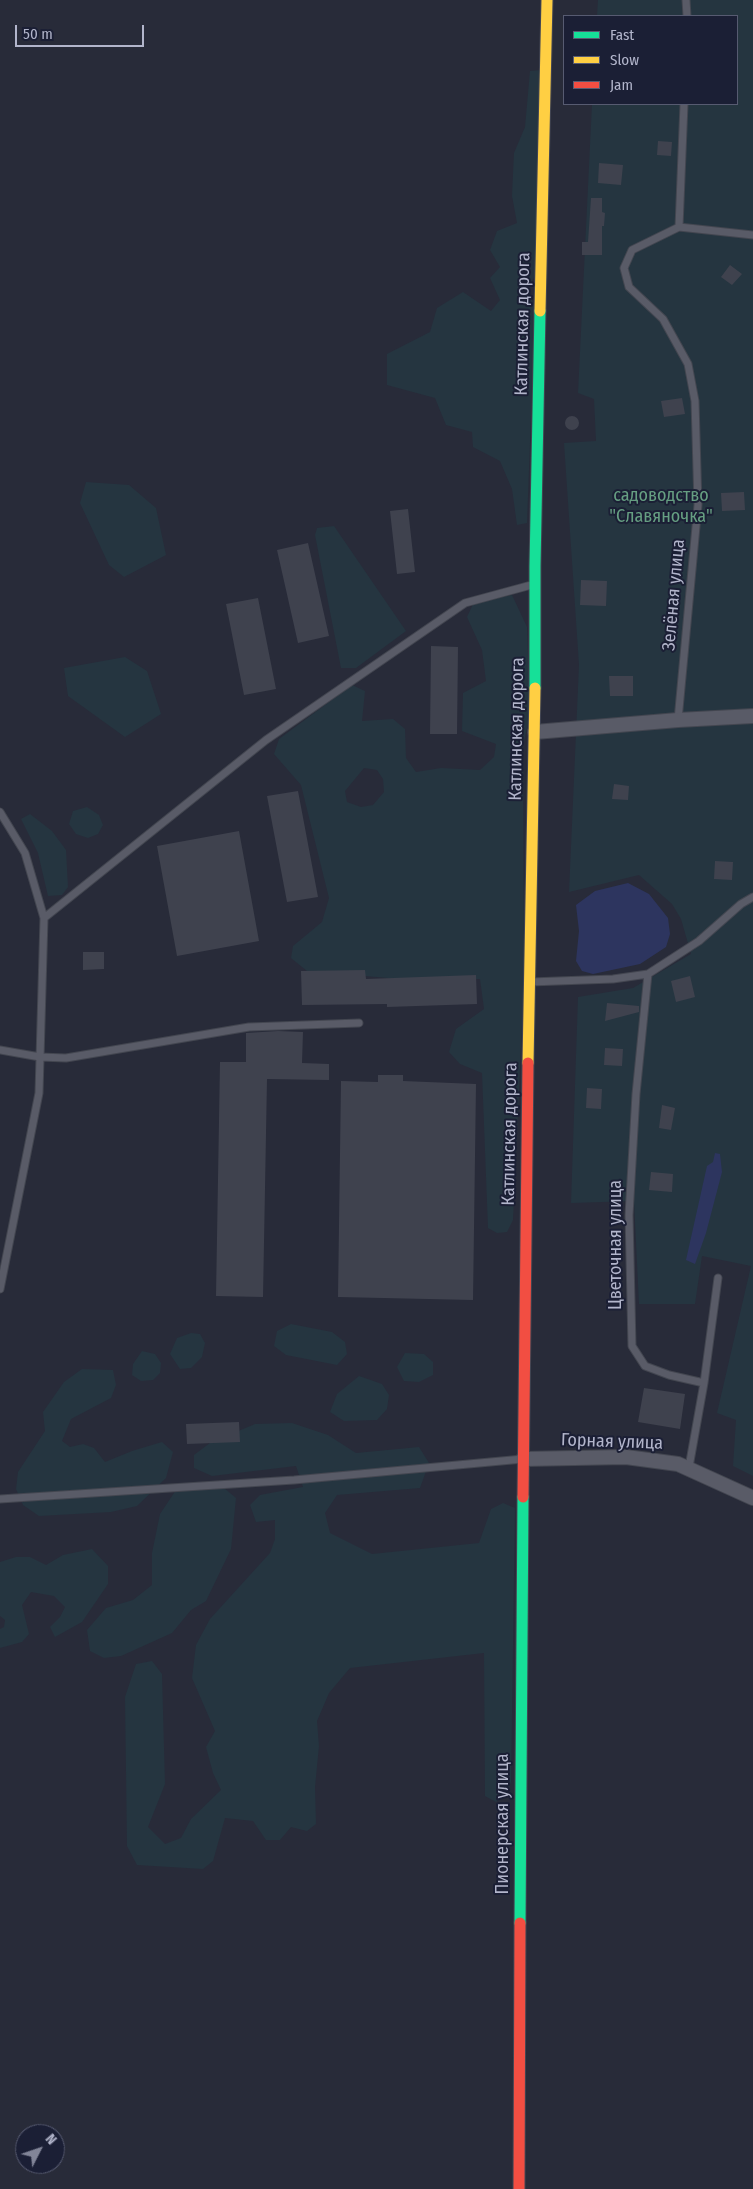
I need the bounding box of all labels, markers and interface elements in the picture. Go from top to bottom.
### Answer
scale bar [18,15,146,47]
legend [563,15,738,105]
text: 50 m [23,25,53,43]
text: Fast [610,26,634,44]
text: Slow [610,51,639,69]
text: Jam [610,76,633,94]
street label: Катлинская дорога [511,252,535,396]
park label: садоводство "Славяночка" [609,485,713,528]
street label: Зелёная улица [658,538,690,652]
street label: Катлинская дорога [505,657,529,801]
street label: Катлинская дорога [498,1062,522,1206]
street label: Цветочная улица [605,1180,627,1310]
street label: Горная улица [561,1429,663,1455]
street label: Пионерская улица [492,1754,514,1894]
north arrow [15,2124,65,2174]
text: N [42,2131,60,2148]

